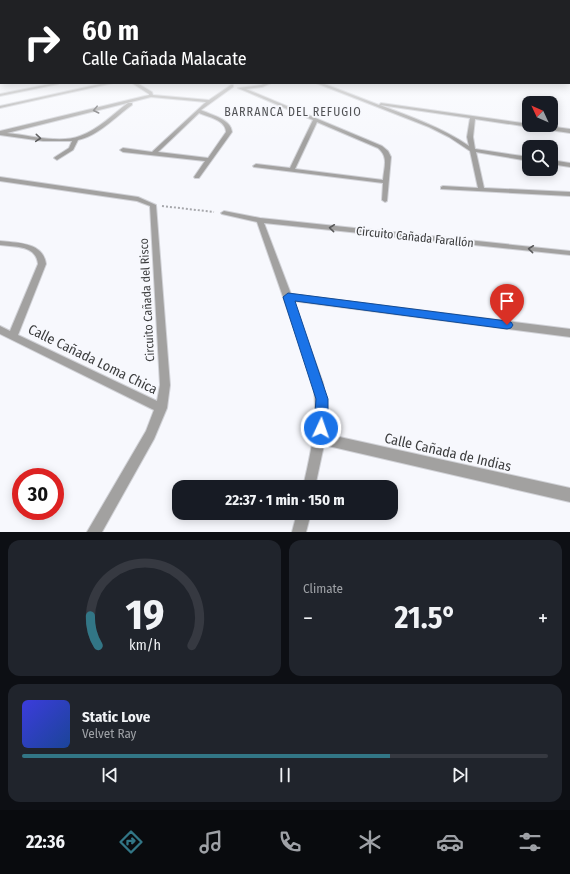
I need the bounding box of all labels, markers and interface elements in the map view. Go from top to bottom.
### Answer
text: 60 m [82,14,139,47]
icon: right [16,16,68,68]
text: Calle Cañada Malacate [82,48,247,70]
north arrow [522,96,558,132]
map controls [522,96,558,176]
district label: BARRANCA DEL REFUGIO [224,105,362,119]
one-way arrow [92,106,99,114]
one-way arrow [35,133,41,142]
button: search [522,140,558,176]
one-way arrow [329,223,335,232]
street label: Circuito Cañada Farallón [355,224,475,250]
street label: Circuito Cañada del Risco [137,238,157,362]
one-way arrow [528,245,534,254]
pin [490,284,524,325]
icon: arrive [496,290,518,312]
street label: Calle Cañada Loma Chica [25,321,160,398]
position arrow [300,407,342,449]
street label: Calle Cañada de Indias [383,430,513,475]
speed limit sign: 30 [12,468,64,520]
text: 22:37 · 1 min · 150 m [225,491,345,509]
text: Climate [303,581,343,596]
text: 19 [125,590,164,640]
text: 21.5° [395,600,456,636]
text: − [303,605,313,632]
text: + [538,605,548,632]
text: km/h [129,637,160,654]
text: Static Love [82,708,150,726]
text: Velvet Ray [82,726,136,741]
icon: previous [99,764,121,786]
icon: pause [274,764,296,786]
icon: next [449,764,471,786]
icon: directions [117,828,145,856]
icon: music [197,828,225,856]
icon: phone [276,828,304,856]
icon: climate [356,828,384,856]
icon: car [436,828,464,856]
icon: filters [516,828,544,856]
text: 22:36 [26,831,65,853]

